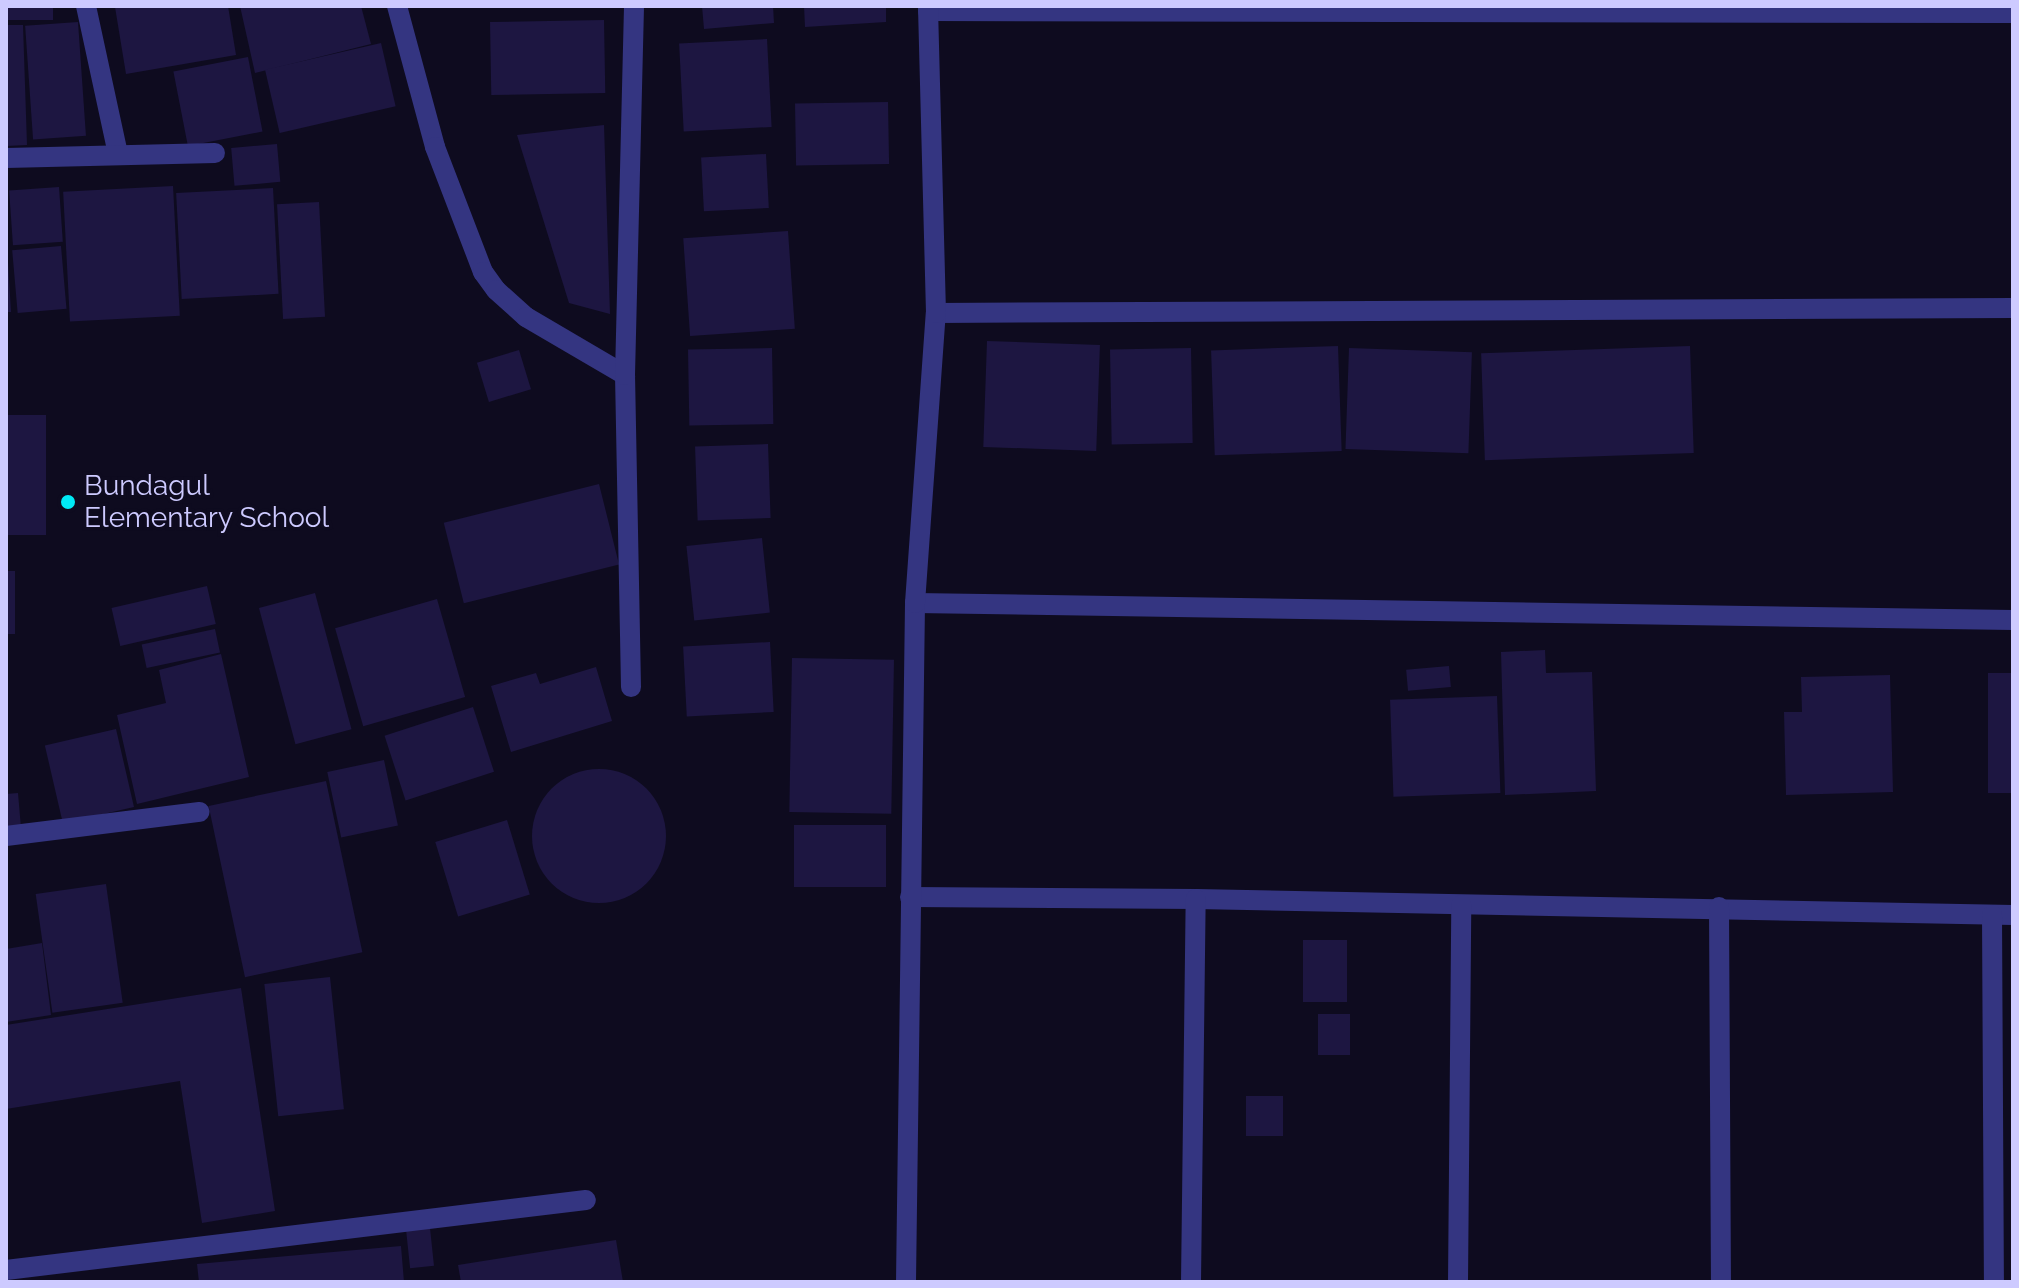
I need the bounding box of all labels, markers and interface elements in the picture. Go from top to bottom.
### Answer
place label: Bundagul Elementary School [84,469,330,535]
marker: Bundagul Elementary School [59,493,77,511]

